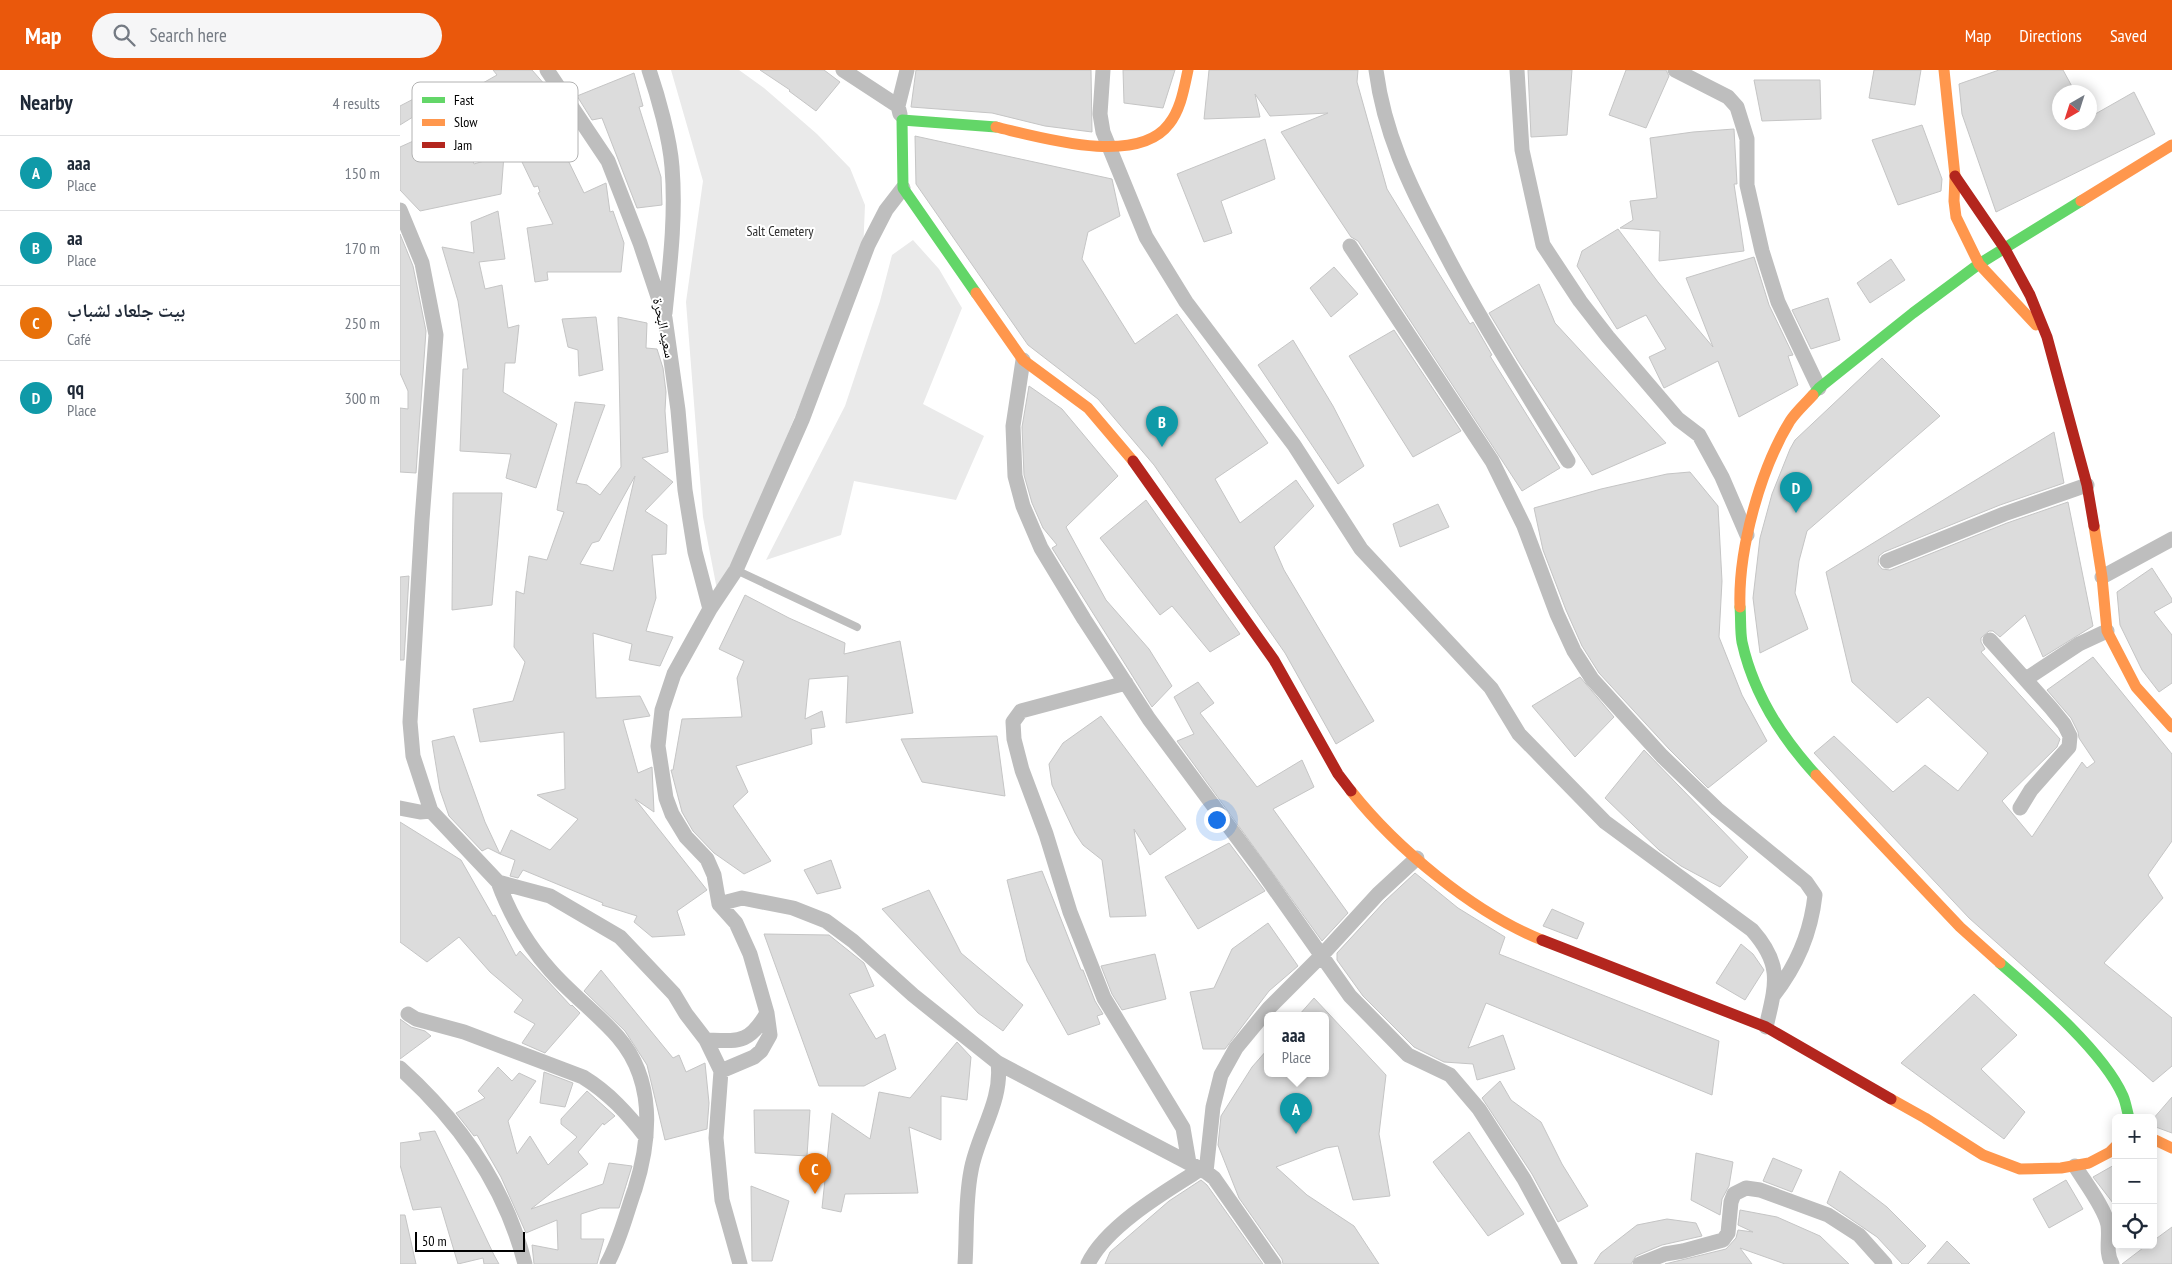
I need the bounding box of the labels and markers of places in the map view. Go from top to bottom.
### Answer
pin: B [1146,406,1178,447]
pin: D [1780,472,1812,513]
pin: A [1280,1093,1312,1134]
pin: C [799,1153,831,1194]

